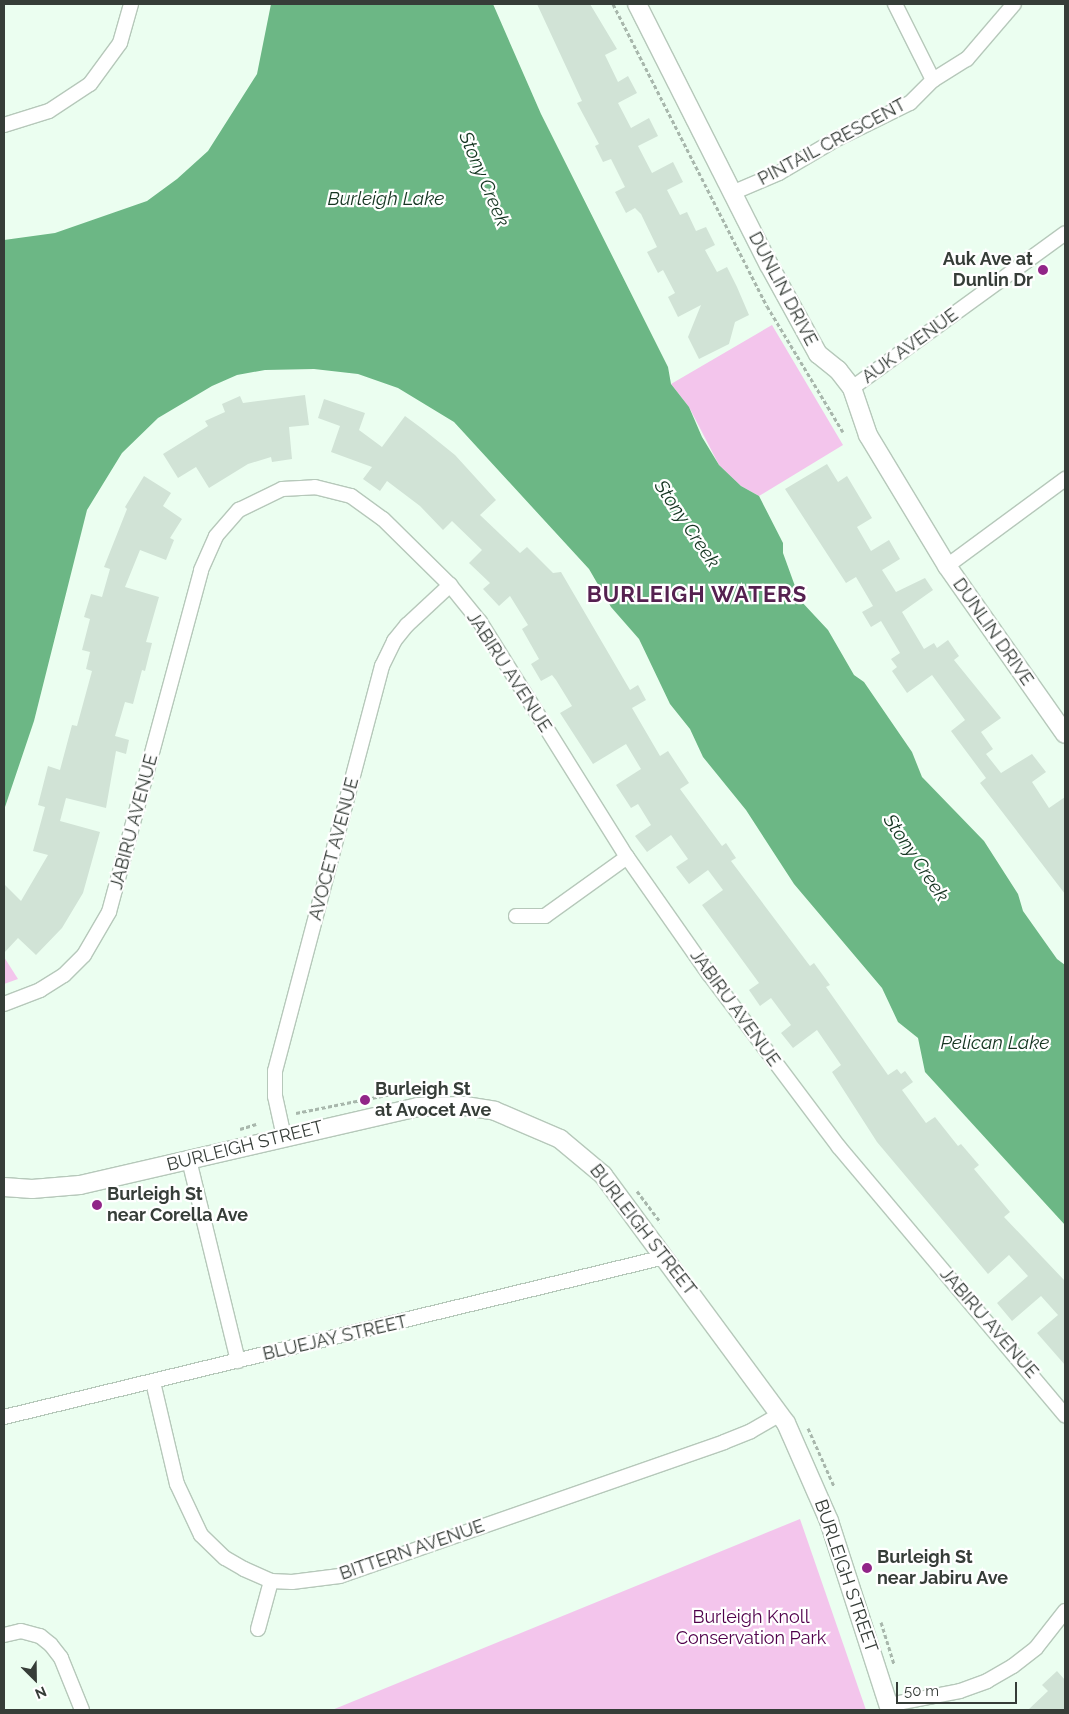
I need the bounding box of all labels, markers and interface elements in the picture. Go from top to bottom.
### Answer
street label: PINTAIL CRESCENT [754,94,910,190]
water label: Stony Creek [454,128,514,230]
water label: Burleigh Lake [328,188,444,210]
street label: DUNLIN DRIVE [744,228,822,350]
place label: Auk Ave at Dunlin Dr [942,249,1033,292]
marker: Auk Ave at Dunlin Dr [1037,264,1049,276]
street label: AUK AVENUE [857,304,963,388]
water label: Stony Creek [649,476,725,572]
street label: DUNLIN DRIVE [948,574,1038,690]
district label: BURLEIGH WATERS [585,582,809,608]
street label: JABIRU AVENUE [462,608,556,736]
street label: JABIRU AVENUE [105,752,163,892]
street label: AVOCET AVENUE [304,775,364,923]
water label: Stony Creek [878,810,954,906]
street label: JABIRU AVENUE [685,945,785,1071]
water label: Pelican Lake [941,1032,1049,1054]
place label: Burleigh St at Avocet Ave [375,1079,492,1122]
marker: Burleigh St at Avocet Ave [359,1094,371,1106]
street label: BURLEIGH STREET [164,1116,326,1176]
street label: BURLEIGH STREET [585,1160,701,1300]
place label: Burleigh St near Corella Ave [107,1184,249,1226]
marker: Burleigh St near Corella Ave [91,1199,103,1211]
street label: JABIRU AVENUE [935,1263,1043,1383]
street label: BLUEJAY STREET [260,1311,410,1365]
street label: BURLEIGH STREET [810,1497,882,1655]
street label: BITTERN AVENUE [336,1515,488,1585]
place label: Burleigh St near Jabiru Ave [877,1547,1010,1590]
marker: Burleigh St near Jabiru Ave [861,1562,873,1574]
park label: Burleigh Knoll Conservation Park [676,1607,826,1650]
north arrow [10,1654,60,1704]
scale bar [899,1672,1020,1704]
text: 50 m [904,1682,939,1700]
text: N [33,1683,49,1702]

